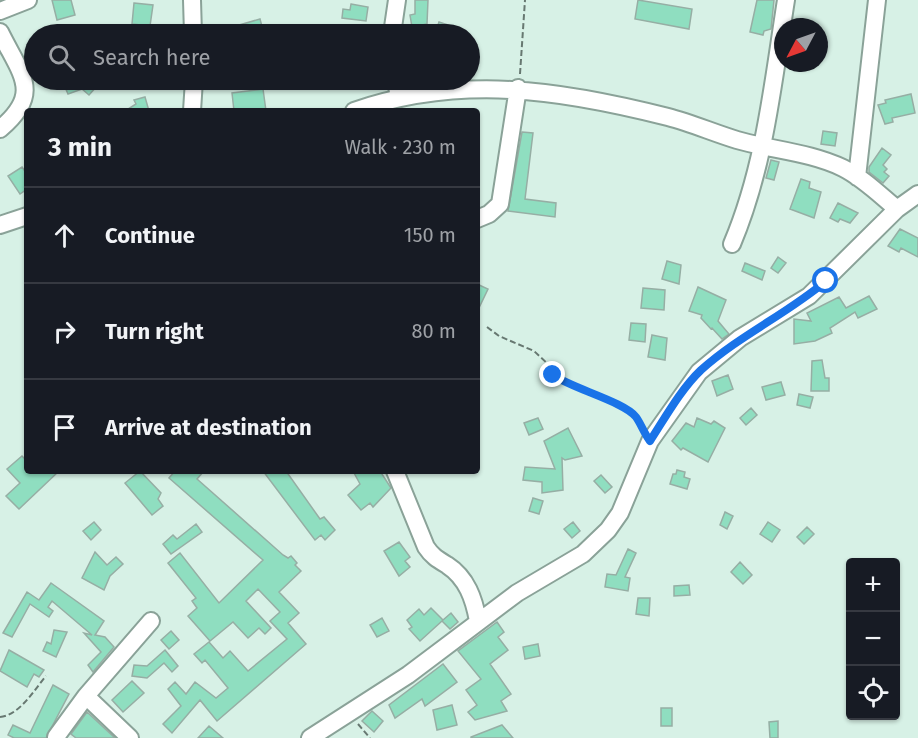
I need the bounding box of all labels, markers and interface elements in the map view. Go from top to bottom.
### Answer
north arrow [774,18,828,72]
search box [24,24,480,90]
icon: search [45,41,78,74]
text: Search here [93,44,211,71]
text: 3 min [48,132,112,163]
text: Walk · 230 m [345,135,456,159]
icon: ahead [48,219,81,252]
text: Continue [105,222,195,249]
text: 150 m [404,223,456,247]
route start [812,267,838,293]
icon: right [48,315,81,348]
text: Turn right [105,318,204,345]
text: 80 m [411,319,456,343]
route end [539,361,565,387]
icon: arrive [48,411,81,444]
text: Arrive at destination [105,414,312,441]
map controls [846,558,900,720]
button: + [846,558,900,612]
button: − [846,612,900,666]
button: locate [846,666,900,720]

